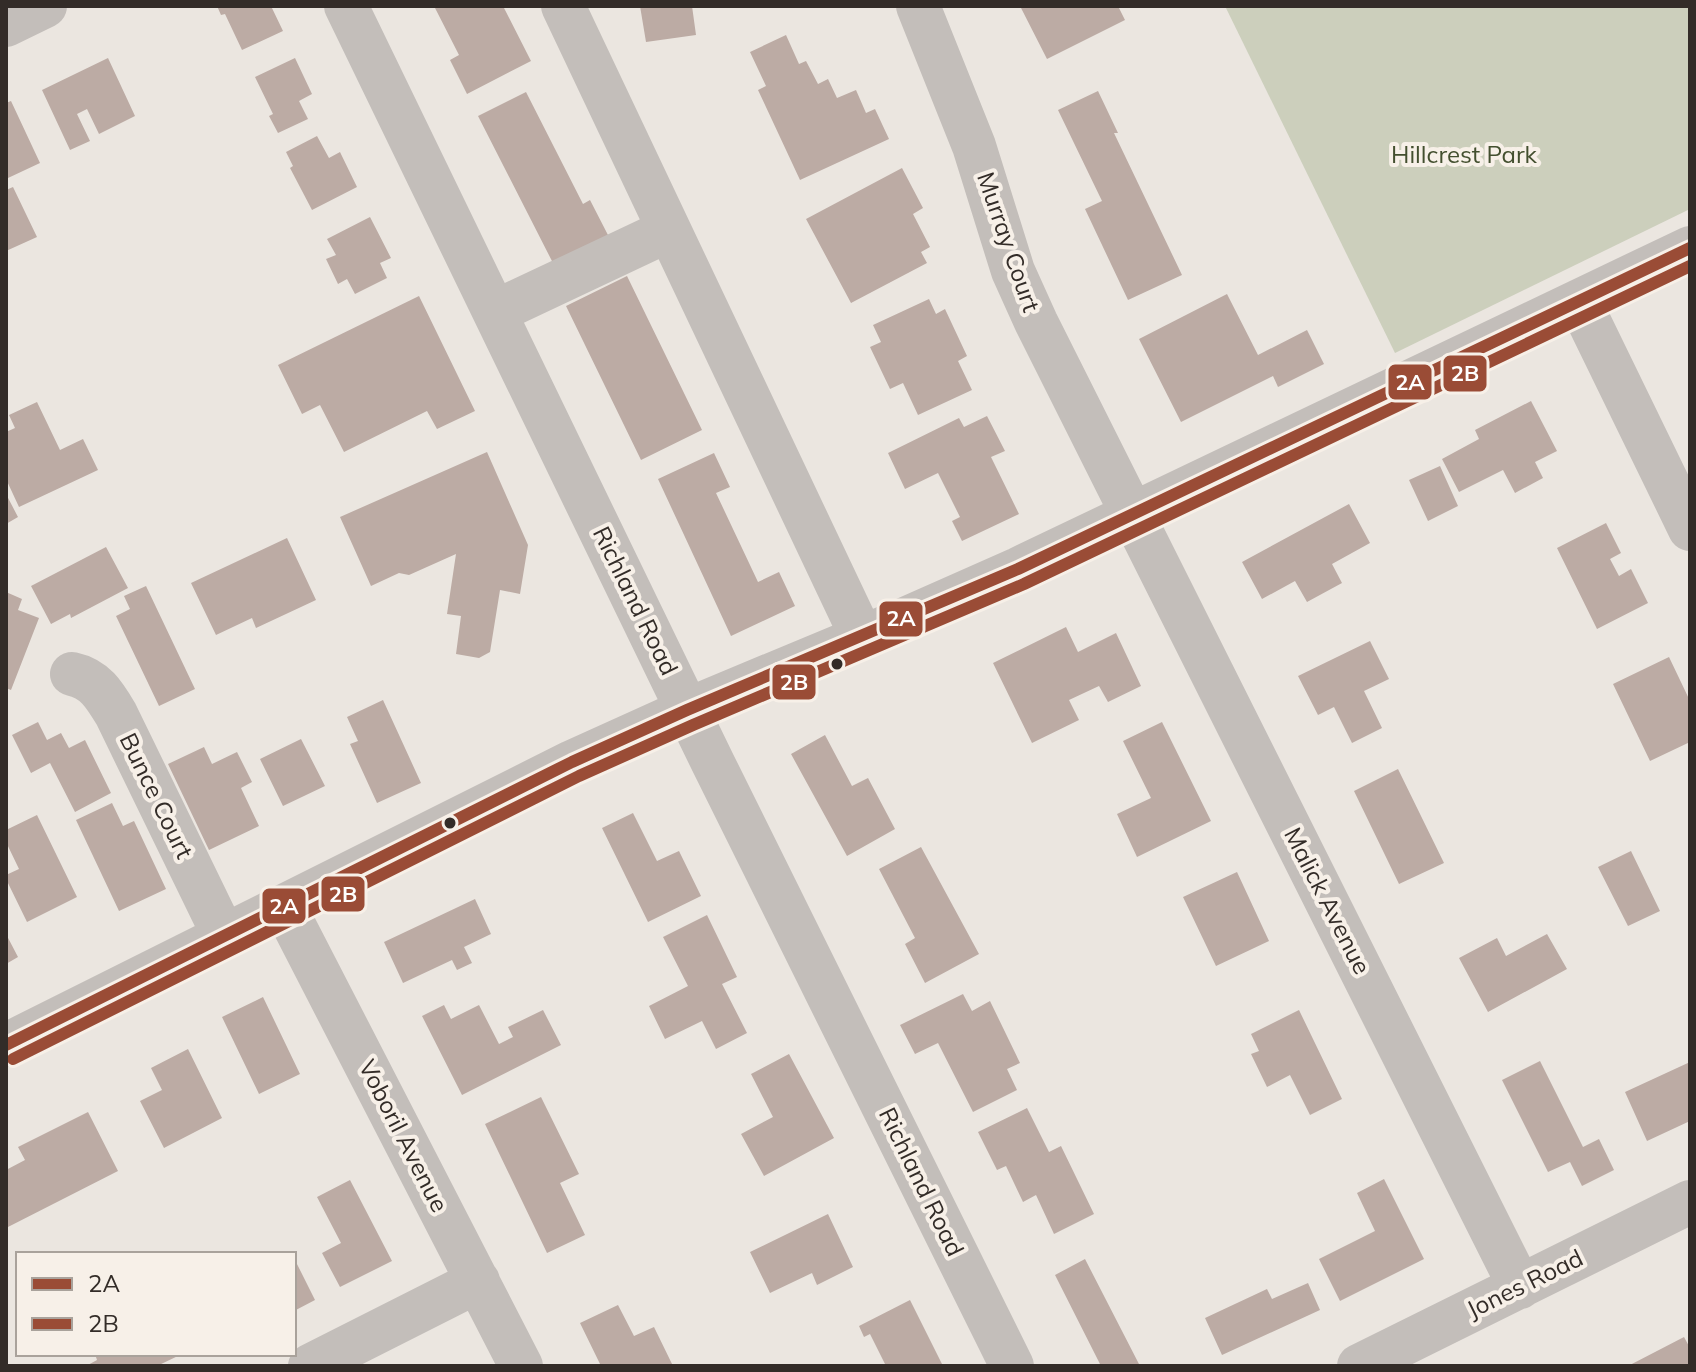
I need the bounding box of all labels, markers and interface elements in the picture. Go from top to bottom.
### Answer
park label: Hillcrest Park [1391,139,1538,169]
street label: Murray Court [971,168,1047,316]
line badge: 2B [1442,354,1488,393]
text: 2B [1451,359,1479,387]
line badge: 2A [1387,363,1433,401]
text: 2A [1395,368,1425,396]
street label: Richland Road [587,521,685,680]
line badge: 2A [878,600,924,638]
text: 2A [886,604,916,632]
unlabelled marker [829,656,845,672]
line badge: 2B [771,663,817,701]
text: 2B [780,668,808,696]
street label: Bunce Court [114,728,200,863]
unlabelled marker [442,815,458,831]
street label: Malick Avenue [1278,822,1378,979]
line badge: 2B [320,875,366,913]
text: 2B [329,880,357,908]
line badge: 2A [261,887,307,925]
text: 2A [269,892,299,920]
street label: Voboril Avenue [353,1054,455,1217]
street label: Richland Road [873,1102,971,1261]
street label: Jones Road [1461,1242,1588,1324]
legend [16,1252,296,1356]
text: 2A [88,1268,120,1298]
text: 2B [88,1308,119,1338]

